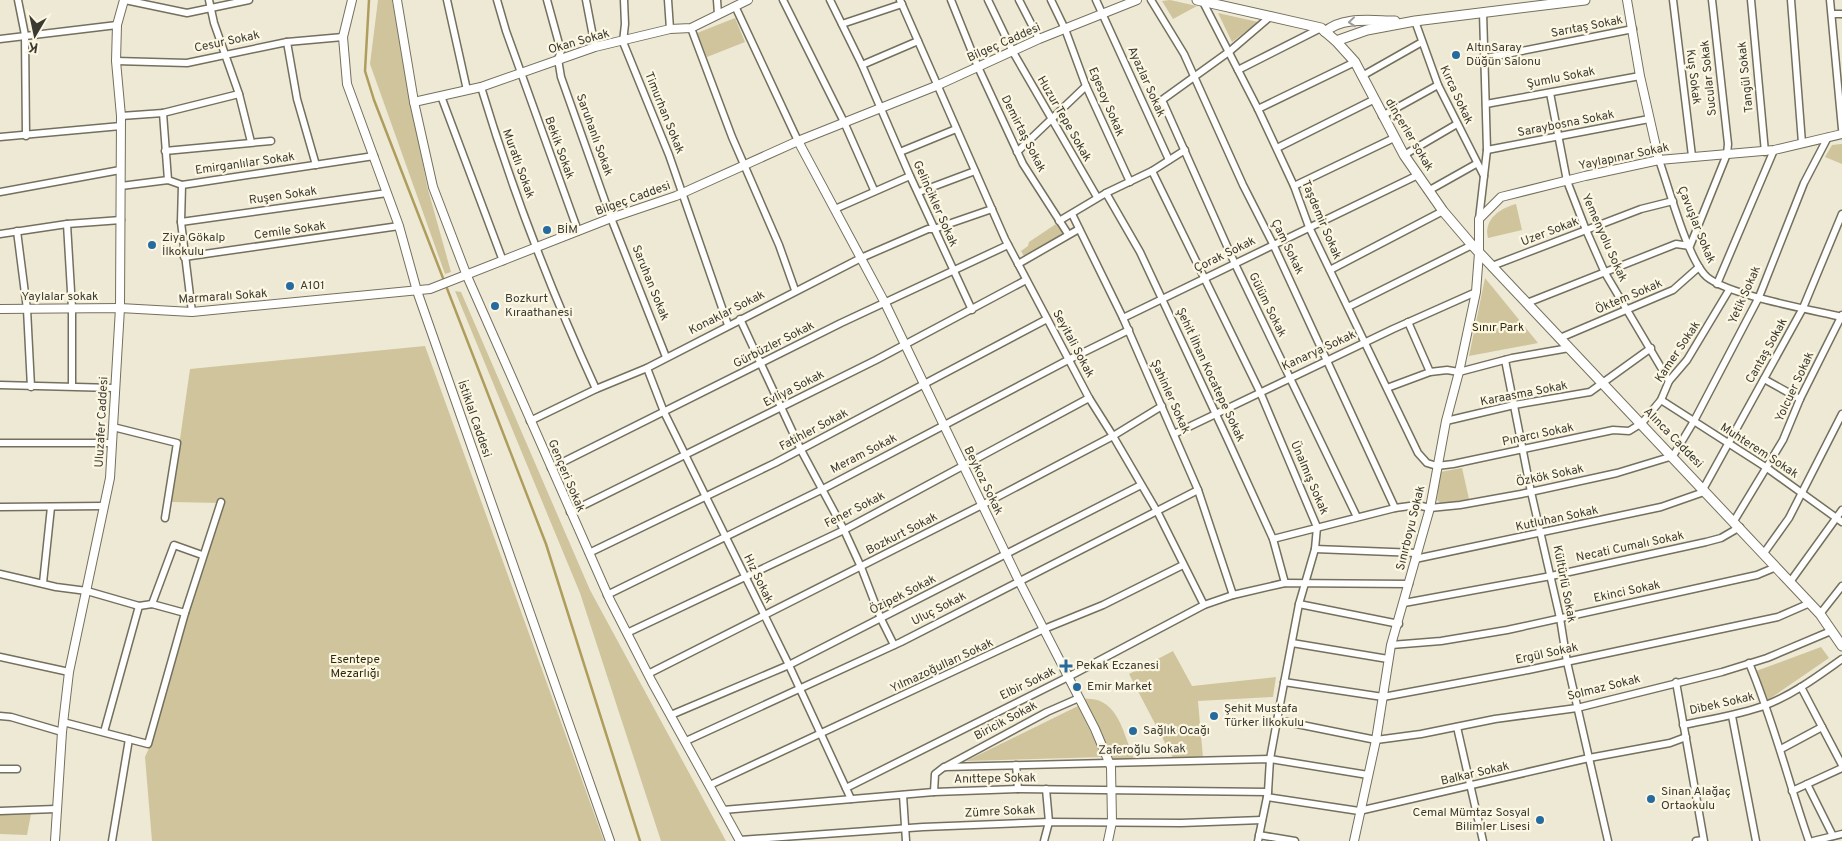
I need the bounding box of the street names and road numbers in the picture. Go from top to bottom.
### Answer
street label: Sarıtaş Sokak [1550,12,1624,42]
street label: Bilgeç Caddesi [965,20,1043,66]
street label: Okan Sokak [546,26,612,58]
street label: Cesur Sokak [193,27,261,57]
street label: Sucular Sokak [1697,39,1721,117]
street label: Tangül Sokak [1734,41,1758,113]
street label: Ayazlar Sokak [1123,44,1169,120]
street label: Kuş Sokak [1682,48,1704,106]
street label: Kırca Sokak [1435,63,1477,127]
street label: Şumlu Sokak [1525,64,1597,92]
street label: Egesoy Sokak [1084,65,1128,139]
street label: Timurhan Sokak [640,70,688,156]
street label: Huzur Tepe Sokak [1033,73,1095,165]
street label: Saruhanlı Sokak [572,92,616,178]
street label: Demirtaş Sokak [997,93,1049,175]
street label: dinçerler sokak [1381,96,1437,174]
street label: Saraybosna Sokak [1516,107,1616,141]
street label: Bekik Sokak [540,114,578,182]
street label: Muratlı Sokak [498,127,538,201]
street label: Yaylapınar Sokak [1577,140,1671,174]
street label: Emirganlılar Sokak [194,149,296,179]
street label: Gelincikler Sokak [909,158,961,250]
street label: Bilgeç Caddesi [593,178,673,220]
street label: Taşdemir Sokak [1297,178,1345,262]
street label: Ruşen Sokak [248,183,318,209]
street label: Çavuşlar Sokak [1673,184,1719,266]
street label: Yemenyolu Sokak [1577,191,1631,285]
street label: Uzer Sokak [1519,214,1581,250]
street label: Çam Sokak [1267,217,1307,277]
street label: Cemile Sokak [253,218,327,244]
street label: Çorak Sokak [1191,233,1259,277]
street label: Saruhan Sokak [628,243,672,323]
street label: Yetik Sokak [1725,263,1765,327]
street label: Gülüm Sokak [1244,270,1290,340]
street label: Öktem Sokak [1593,276,1665,318]
street label: Marmaralı Sokak [178,286,268,308]
street label: Konaklar Sokak [686,287,768,339]
street label: Yaylalar sokak [21,289,99,305]
street label: Şehit İlhan Kocatepe Sokak [1172,305,1248,445]
street label: Seyitali Sokak [1048,307,1098,381]
street label: Cantaş Sokak [1742,315,1792,387]
street label: Gürbüzler Sokak [731,318,817,372]
street label: Kamer Sokak [1652,318,1704,386]
street label: Kanarya Sokak [1279,327,1359,375]
street label: Yolcuer Sokak [1772,349,1818,425]
street label: Şahinler Sokak [1146,357,1194,437]
street label: Evliya Sokak [761,367,827,411]
street label: Uluzafer Caddesi [92,376,112,468]
street label: İstiklal Caddesi [453,378,495,460]
street label: Karaasma Sokak [1479,378,1569,410]
street label: Alınca Caddesi [1640,404,1706,472]
street label: Fatihler Sokak [777,405,851,455]
street label: Pınarcı Sokak [1501,420,1575,450]
street label: Muhterem Sokak [1717,420,1801,482]
street label: Meram Sokak [828,430,900,478]
street label: Gençeri Sokak [544,437,588,515]
street label: Ünalmış Sokak [1286,439,1332,517]
street label: Beykoz Sokak [959,444,1007,518]
street label: Özkök Sokak [1515,461,1585,491]
street label: Sınırboyu Sokak [1393,484,1429,572]
street label: Fener Sokak [822,488,888,532]
street label: Kutluhan Sokak [1514,502,1600,536]
street label: Bozkurt Sokak [863,509,941,559]
street label: Necati Cumalı Sokak [1575,528,1685,566]
street label: Kültürlü Sokak [1549,544,1579,624]
street label: Hız Sokak [739,552,777,606]
street label: Özipek Sokak [867,571,939,619]
street label: Ekinci Sokak [1592,577,1662,607]
street label: Uluç Sokak [909,588,969,630]
street label: Yılmazoğulları Sokak [888,635,996,697]
street label: Ergül Sokak [1514,640,1580,668]
street label: Elbir Sokak [998,664,1058,704]
street label: Solmaz Sokak [1566,671,1642,705]
street label: Dibek Sokak [1688,689,1756,719]
street label: Biricik Sokak [972,698,1040,744]
street label: Zaferoğlu Sokak [1098,741,1186,759]
street label: Balkar Sokak [1439,758,1511,790]
street label: Anıttepe Sokak [954,770,1036,788]
street label: Zümre Sokak [964,802,1036,822]

